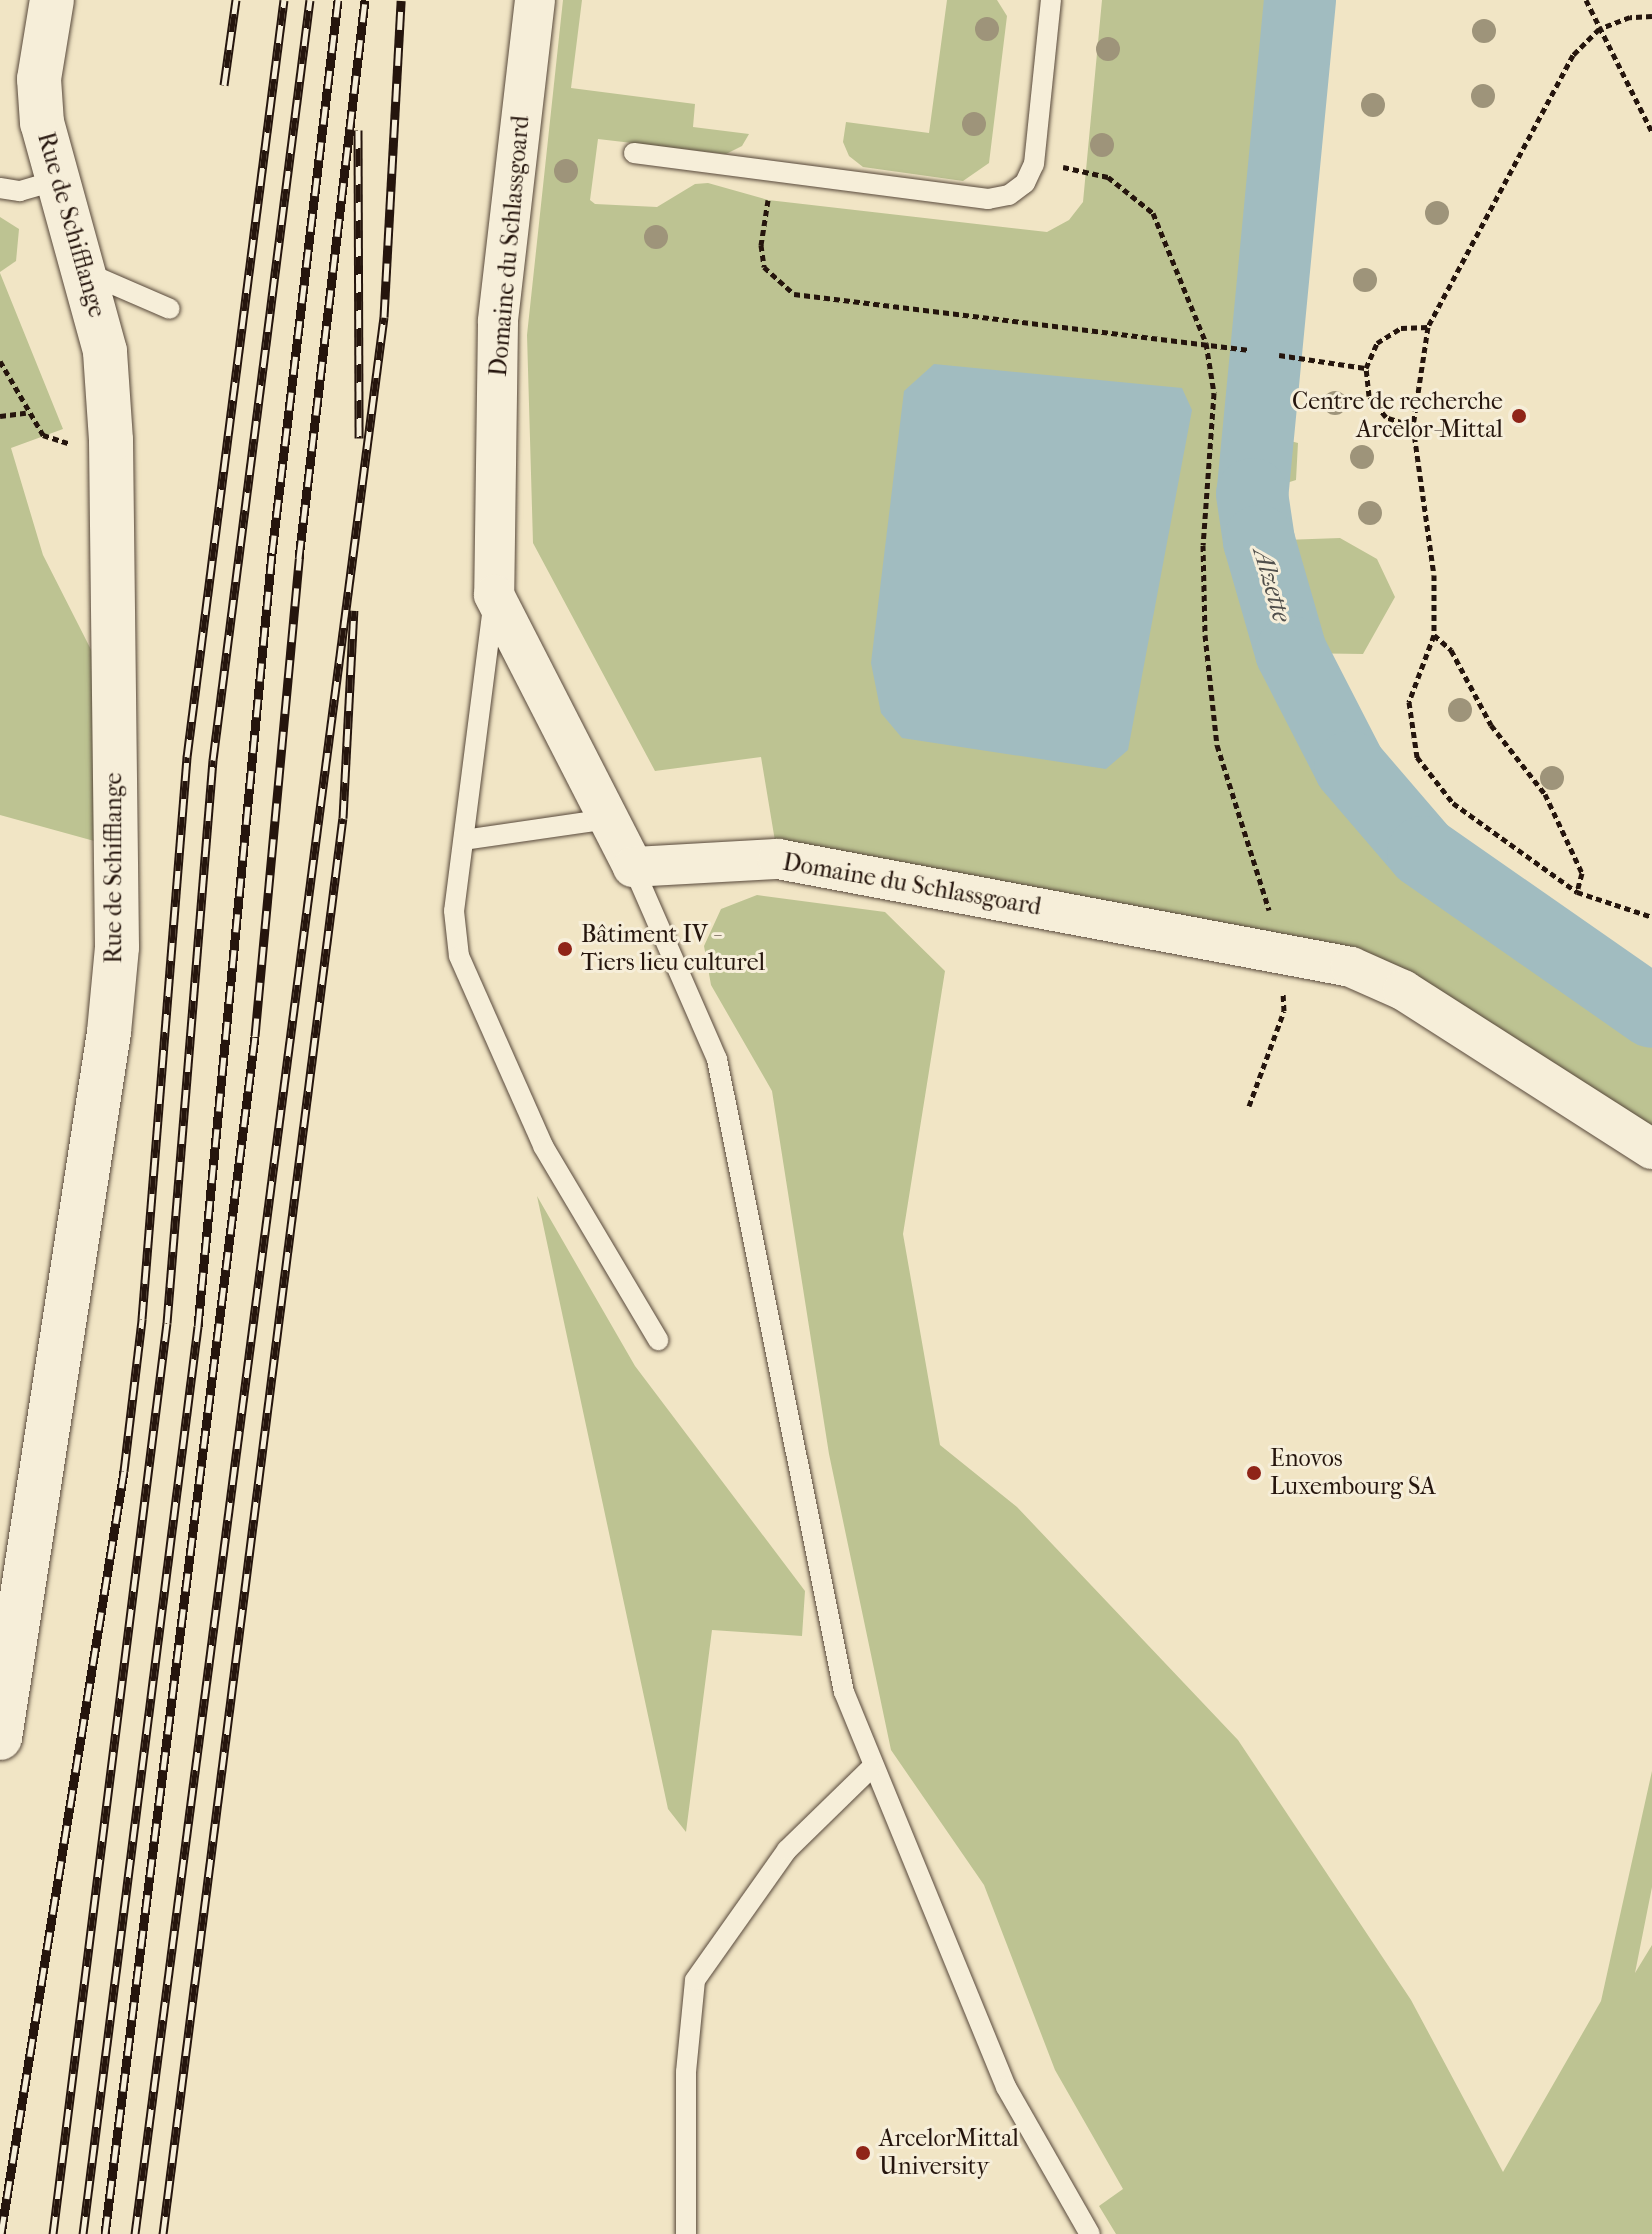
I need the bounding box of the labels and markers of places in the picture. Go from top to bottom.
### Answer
place label: Centre de recherche Arcelor-Mittal [1292,388,1503,444]
marker: Centre de recherche Arcelor-Mittal [1510,407,1528,425]
place label: Bâtiment IV - Tiers lieu culturel [581,921,765,977]
marker: Bâtiment IV - Tiers lieu culturel [556,940,574,958]
place label: Enovos Luxembourg SA [1270,1445,1436,1501]
marker: Enovos Luxembourg SA [1245,1464,1263,1482]
place label: ArcelorMittal University [879,2125,1019,2181]
marker: ArcelorMittal University [854,2144,872,2162]

